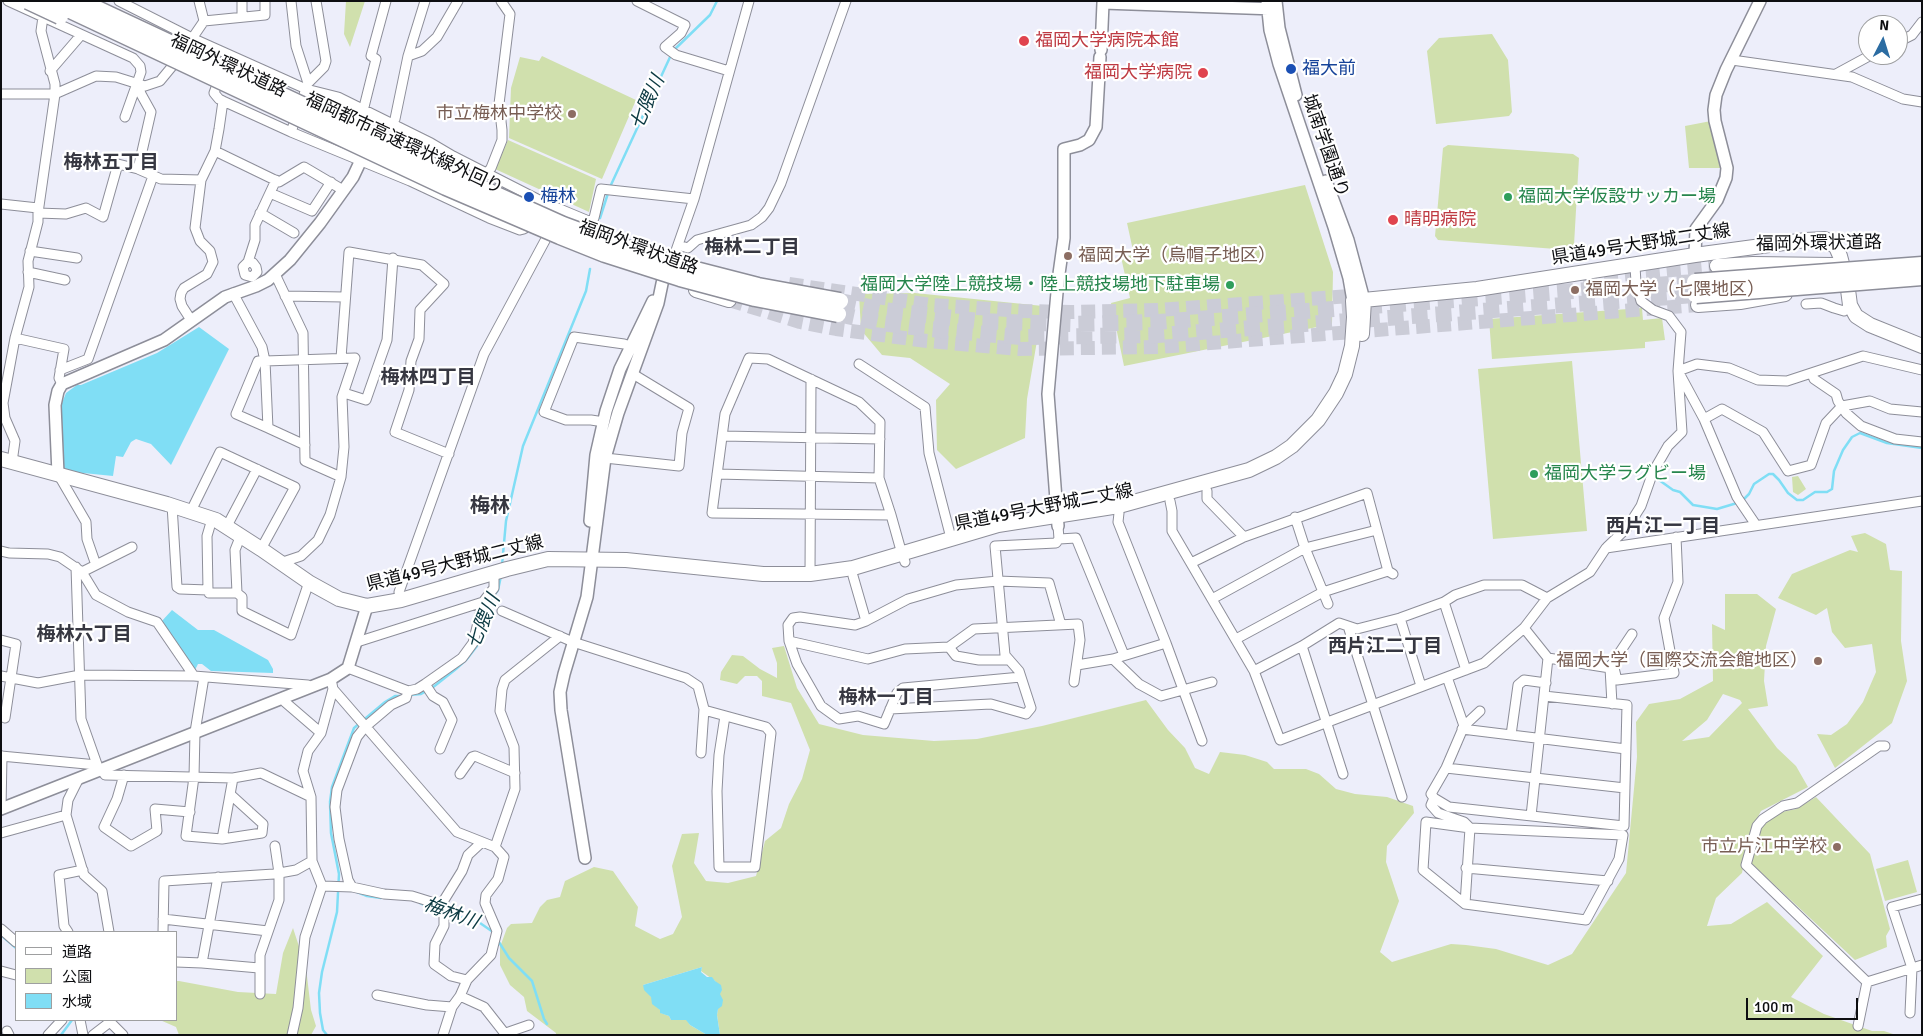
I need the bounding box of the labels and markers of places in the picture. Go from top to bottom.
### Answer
place label: 福岡大学病院本館 [1035,30,1179,52]
marker: 福岡大学病院本館 [1017,34,1031,48]
place label: 福大前 [1302,58,1356,80]
place label: 福岡大学病院 [1084,62,1192,84]
marker: 福大前 [1284,62,1298,76]
marker: 福岡大学病院 [1196,66,1210,80]
place label: 市立梅林中学校 [436,103,562,125]
marker: 市立梅林中学校 [566,108,578,120]
place label: 梅林 [540,186,576,208]
place label: 福岡大学仮設サッカー場 [1518,186,1716,208]
marker: 梅林 [522,190,536,204]
marker: 福岡大学仮設サッカー場 [1502,191,1514,203]
place label: 晴明病院 [1404,209,1476,231]
marker: 晴明病院 [1386,213,1400,227]
place label: 福岡大学（烏帽子地区） [1078,245,1276,267]
marker: 福岡大学（烏帽子地区） [1062,250,1074,262]
place label: 福岡大学陸上競技場・陸上競技場地下駐車場 [860,274,1220,296]
marker: 福岡大学陸上競技場・陸上競技場地下駐車場 [1224,279,1236,291]
place label: 福岡大学（七隈地区） [1585,279,1765,301]
marker: 福岡大学（七隈地区） [1569,284,1581,296]
place label: 福岡大学ラグビー場 [1544,463,1706,485]
marker: 福岡大学ラグビー場 [1528,468,1540,480]
place label: 福岡大学（国際交流会館地区） [1556,650,1808,672]
marker: 福岡大学（国際交流会館地区） [1812,655,1824,667]
place label: 市立片江中学校 [1701,836,1827,858]
marker: 市立片江中学校 [1831,841,1843,853]

